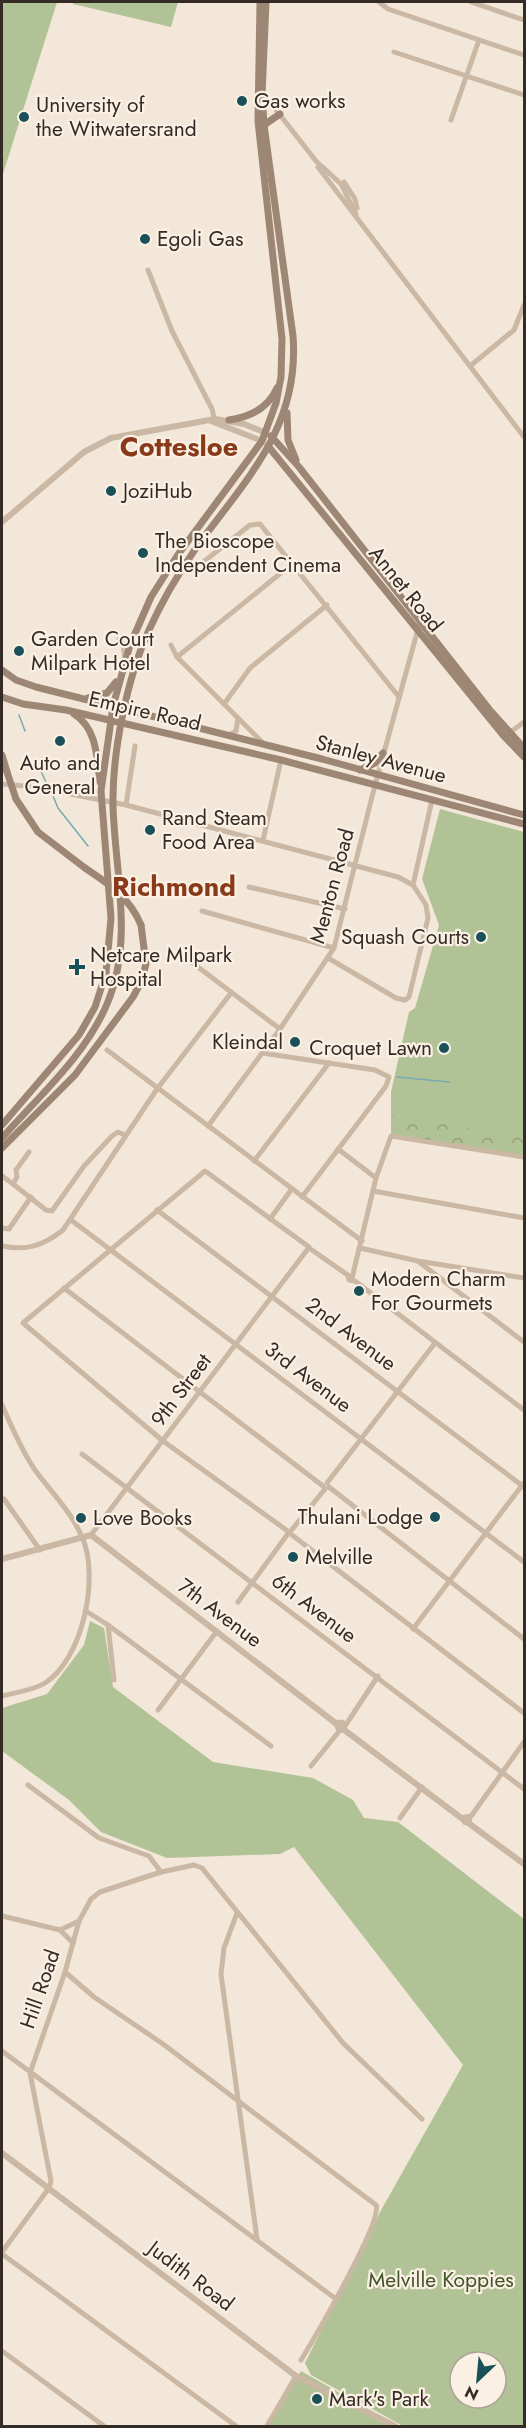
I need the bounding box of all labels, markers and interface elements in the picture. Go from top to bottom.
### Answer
place label: Gas works [254,86,345,116]
place label: University of the Witwatersrand [36,90,197,144]
marker: Gas works [235,94,249,108]
marker: University of the Witwatersrand [17,110,31,124]
place label: Egoli Gas [157,224,243,254]
marker: Egoli Gas [138,232,152,246]
district label: Cottesloe [120,427,238,466]
place label: JoziHub [120,476,192,506]
marker: JoziHub [104,484,118,498]
place label: The Bioscope Independent Cinema [155,526,341,580]
street label: Annet Road [362,539,450,639]
marker: The Bioscope Independent Cinema [136,546,150,560]
place label: Garden Court Milpark Hotel [31,624,154,678]
marker: Garden Court Milpark Hotel [12,644,26,658]
street label: Empire Road [86,683,204,739]
street label: Stanley Avenue [312,727,450,791]
marker: Auto and General [53,734,67,748]
place label: Auto and General [20,748,100,802]
place label: Rand Steam Food Area [162,803,267,857]
marker: Rand Steam Food Area [143,823,157,837]
street label: Menton Road [302,825,362,947]
district label: Richmond [112,867,236,906]
place label: Squash Courts [341,922,469,952]
marker: Squash Courts [474,930,488,944]
place label: Netcare Milpark Hospital [90,940,233,994]
marker: Netcare Milpark Hospital [68,958,86,976]
place label: Kleindal [212,1027,283,1057]
place label: Croquet Lawn [309,1033,432,1063]
marker: Kleindal [288,1035,302,1049]
marker: Croquet Lawn [437,1041,451,1055]
place label: Modern Charm For Gourmets [371,1264,506,1318]
marker: Modern Charm For Gourmets [352,1284,366,1298]
street label: 2nd Avenue [299,1290,403,1378]
street label: 3rd Avenue [258,1334,358,1420]
street label: 9th Street [144,1347,218,1433]
place label: Thulani Lodge [298,1502,423,1532]
place label: Love Books [93,1503,192,1533]
marker: Thulani Lodge [428,1510,442,1524]
marker: Love Books [74,1511,88,1525]
place label: Melville [305,1542,373,1572]
marker: Melville [286,1550,300,1564]
street label: 6th Avenue [265,1566,363,1650]
street label: 7th Avenue [172,1571,269,1655]
street label: Hill Road [13,1945,67,2033]
street label: Judith Road [139,2232,240,2318]
park label: Melville Koppies [368,2265,514,2295]
north arrow [448,2350,508,2410]
text: N [461,2380,482,2406]
place label: Mark's Park [329,2384,429,2414]
marker: Mark's Park [310,2392,324,2406]

